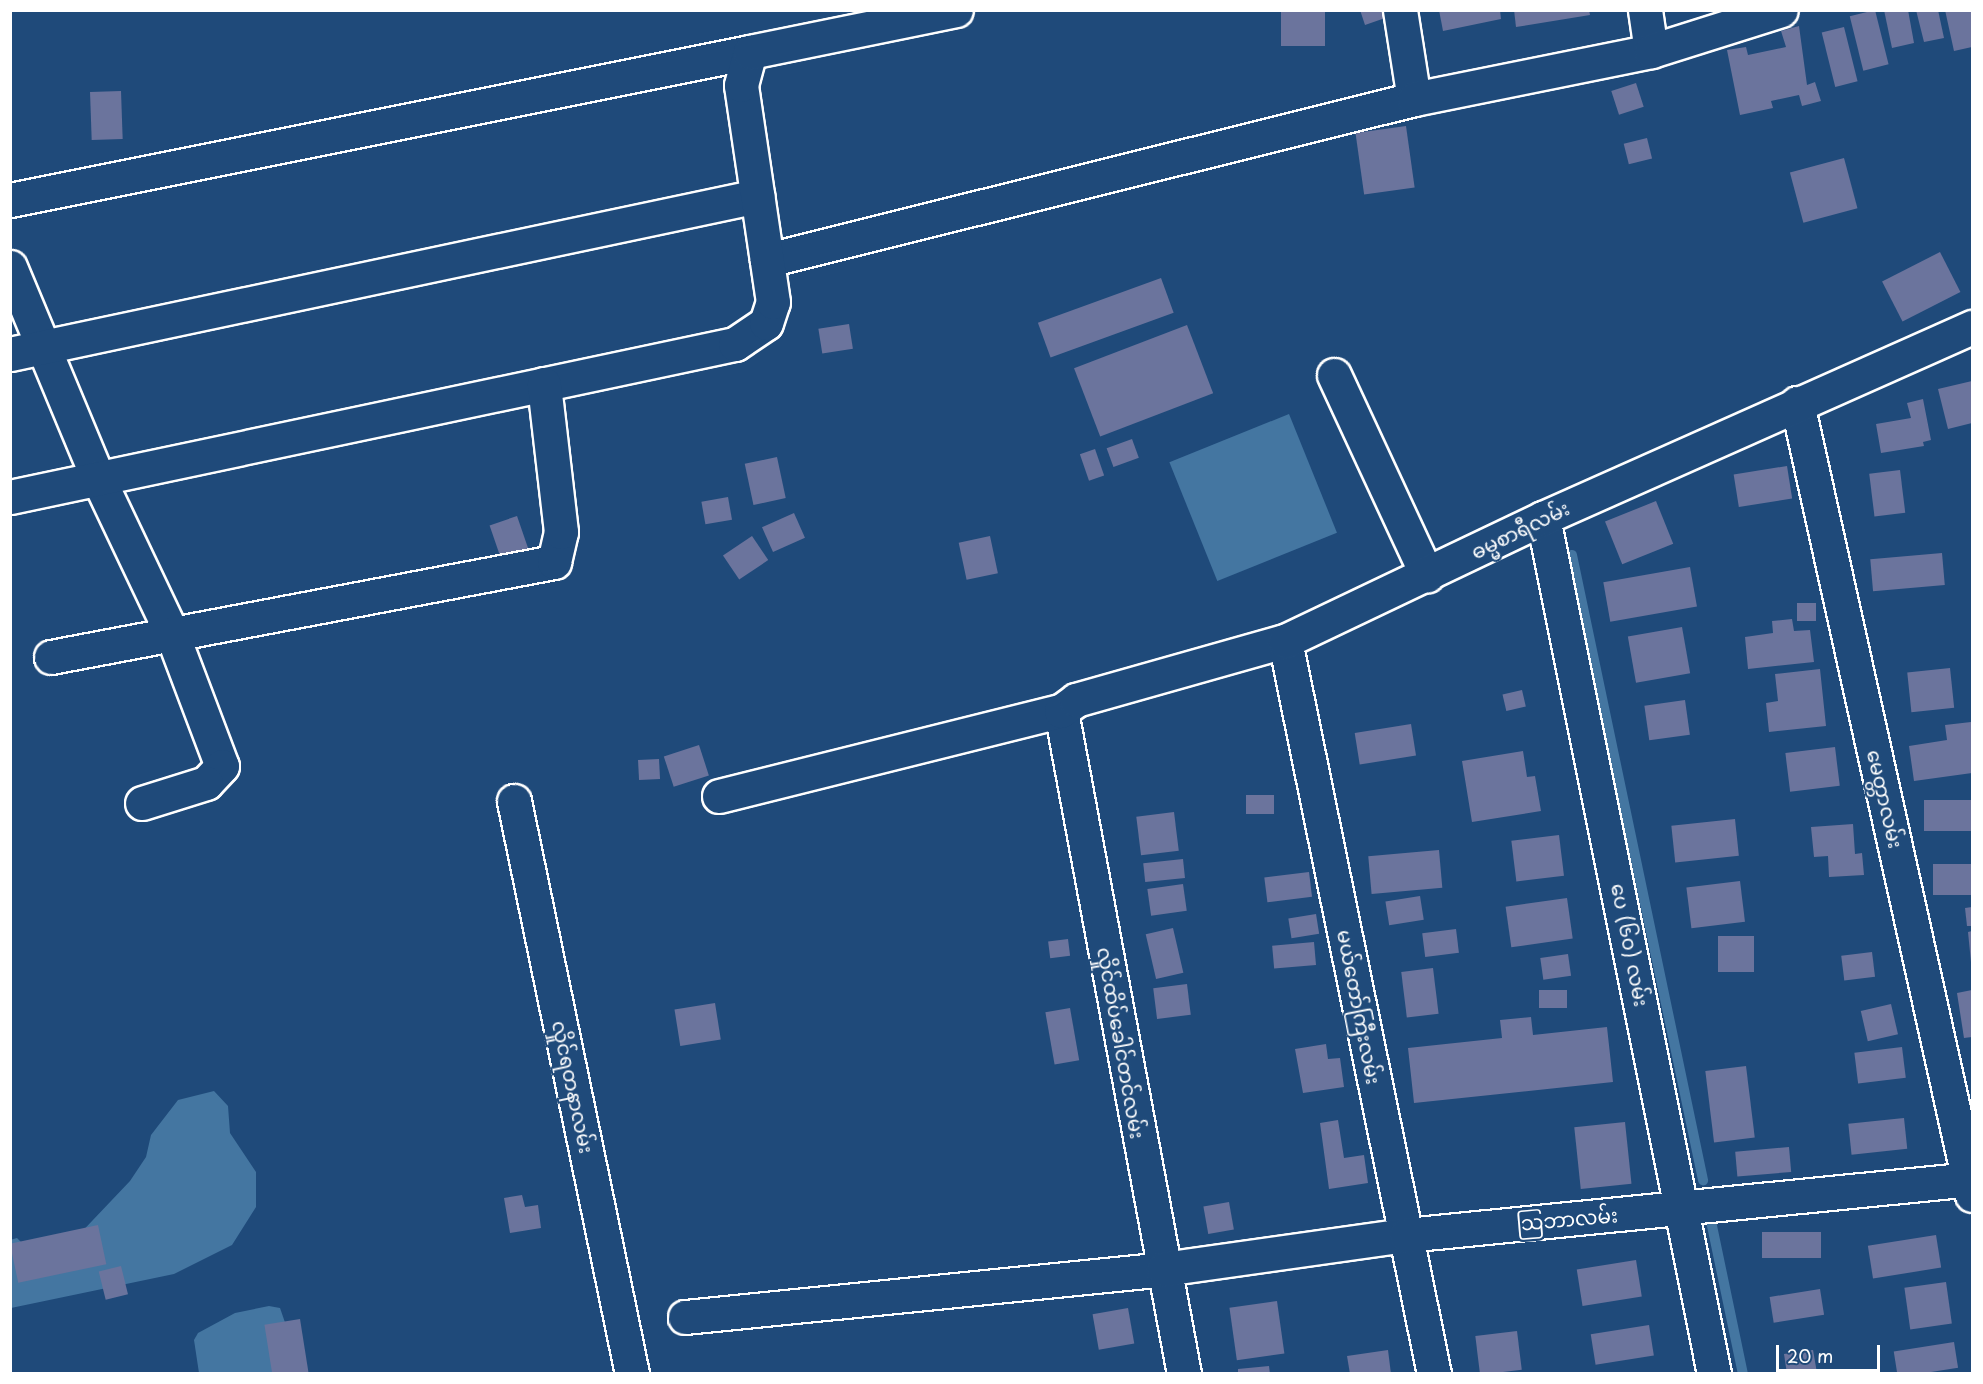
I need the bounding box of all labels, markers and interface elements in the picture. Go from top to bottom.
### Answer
street label: ဓမ္မစာရီလမ်း [1467,496,1573,564]
street label: မေတ္တာလမ်း [1862,747,1908,851]
street label: ပေ (၆၀) လမ်း [1606,881,1654,1009]
street label: မယ်တော်ကြီးလမ်း [1332,928,1386,1086]
street label: လှိုင်ထိပ်ခေါင်တင်လမ်း [1092,945,1150,1141]
street label: လှိုင်ရတနာလမ်း [547,1018,599,1156]
street label: သြဘာလမ်း [1515,1203,1619,1235]
scale bar [1779,1333,1882,1371]
text: 20 m [1787,1342,1833,1369]

